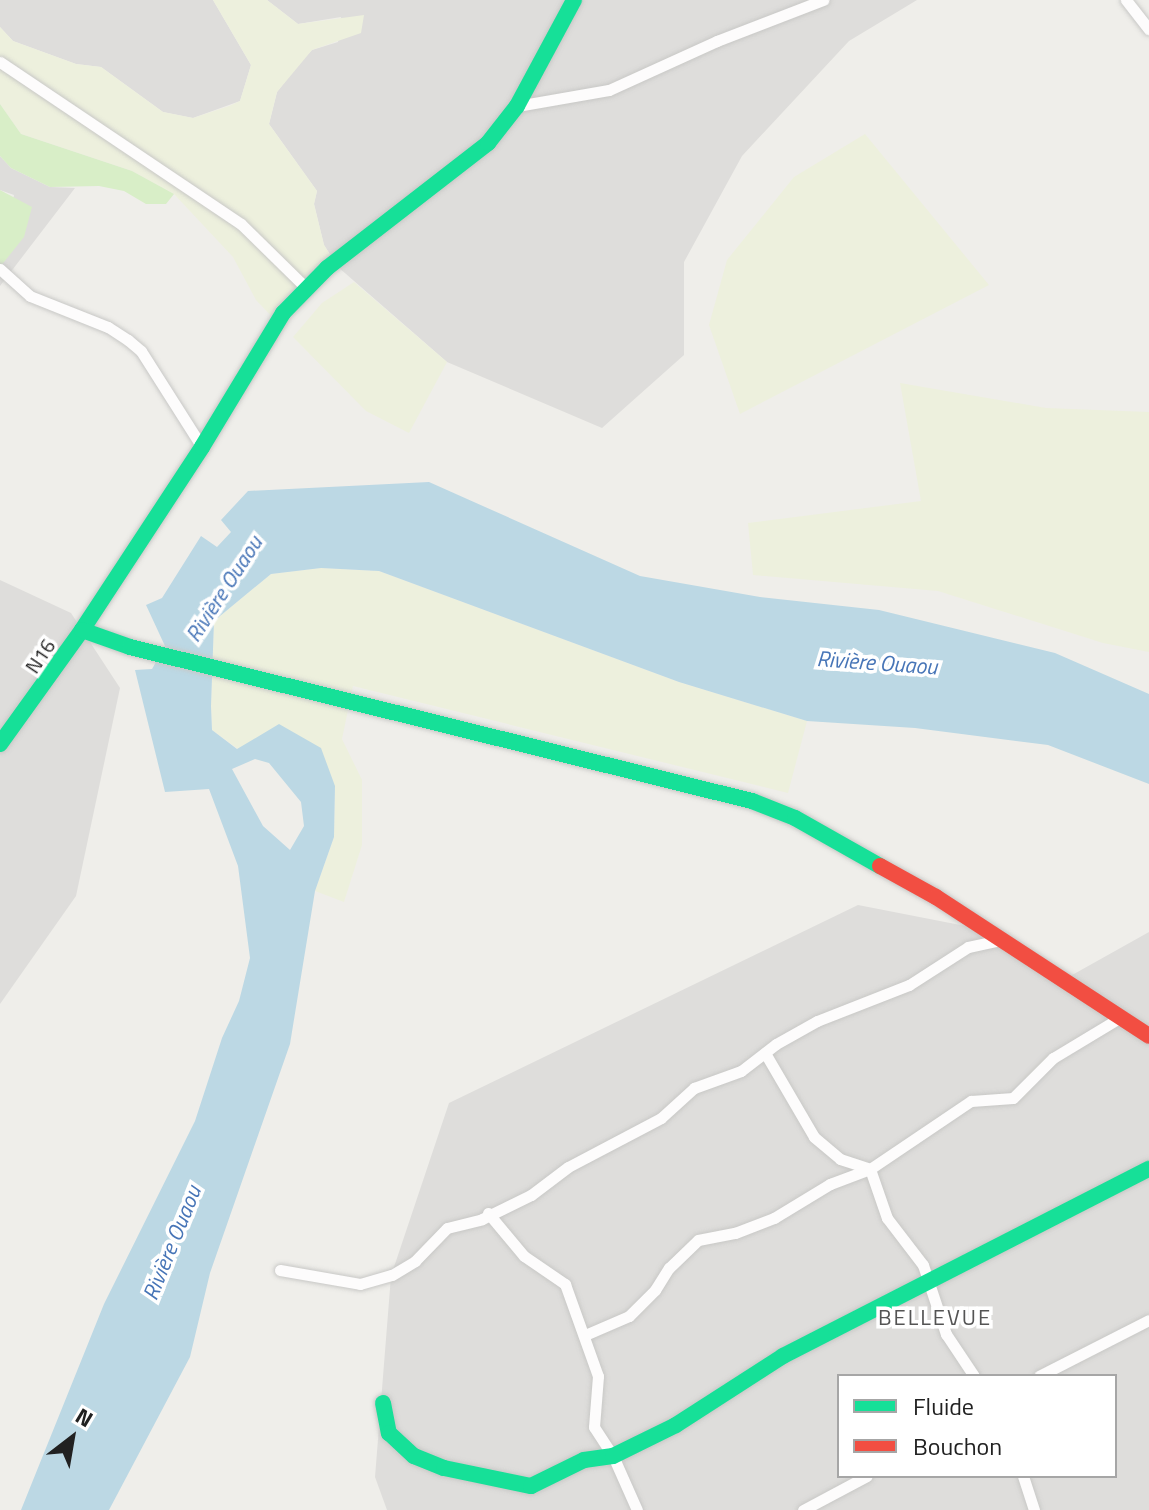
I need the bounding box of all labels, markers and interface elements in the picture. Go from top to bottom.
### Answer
water label: Rivière Ouaou [180,531,268,647]
street label: N16 [20,634,60,678]
water label: Rivière Ouaou [816,646,938,680]
water label: Rivière Ouaou [137,1182,207,1304]
district label: BELLEVUE [878,1305,992,1331]
legend [837,1374,1117,1478]
text: Fluide [913,1388,974,1424]
north arrow [32,1398,112,1478]
text: N [69,1399,100,1436]
text: Bouchon [913,1428,1002,1464]

